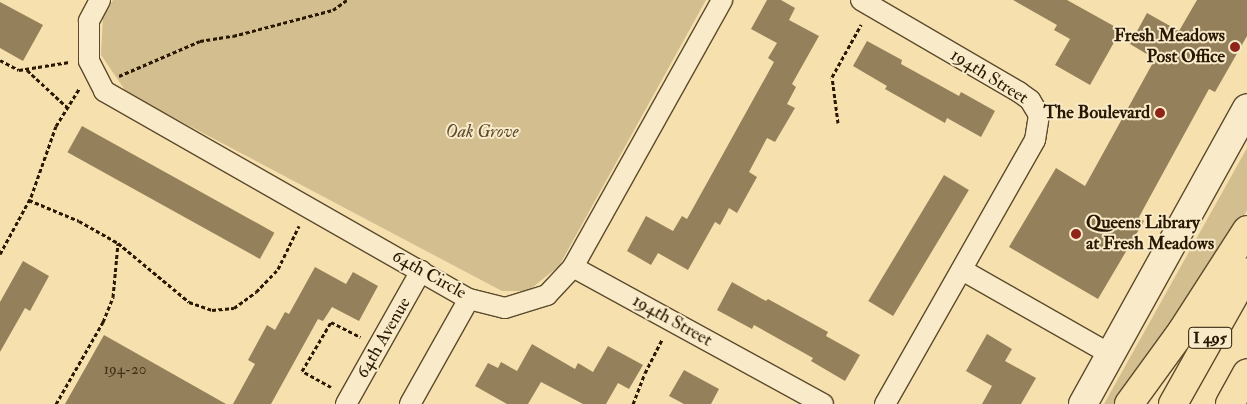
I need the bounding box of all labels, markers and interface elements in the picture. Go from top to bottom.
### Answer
place label: Fresh Meadows Post Office [1114,26,1225,68]
marker: Fresh Meadows Post Office [1229,41,1241,53]
street label: 194th Street [946,45,1032,109]
place label: The Boulevard [1044,102,1150,124]
marker: The Boulevard [1154,107,1166,119]
park label: Oak Grove [446,121,518,143]
place label: Queens Library at Fresh Meadows [1086,213,1214,255]
marker: Queens Library at Fresh Meadows [1070,228,1082,240]
street label: 64th Circle [388,246,470,304]
street label: 194th Street [628,290,716,352]
street label: 64th Avenue [352,294,416,382]
road number: I 495 [1188,324,1232,352]
house number: 194-20 [104,361,146,379]

